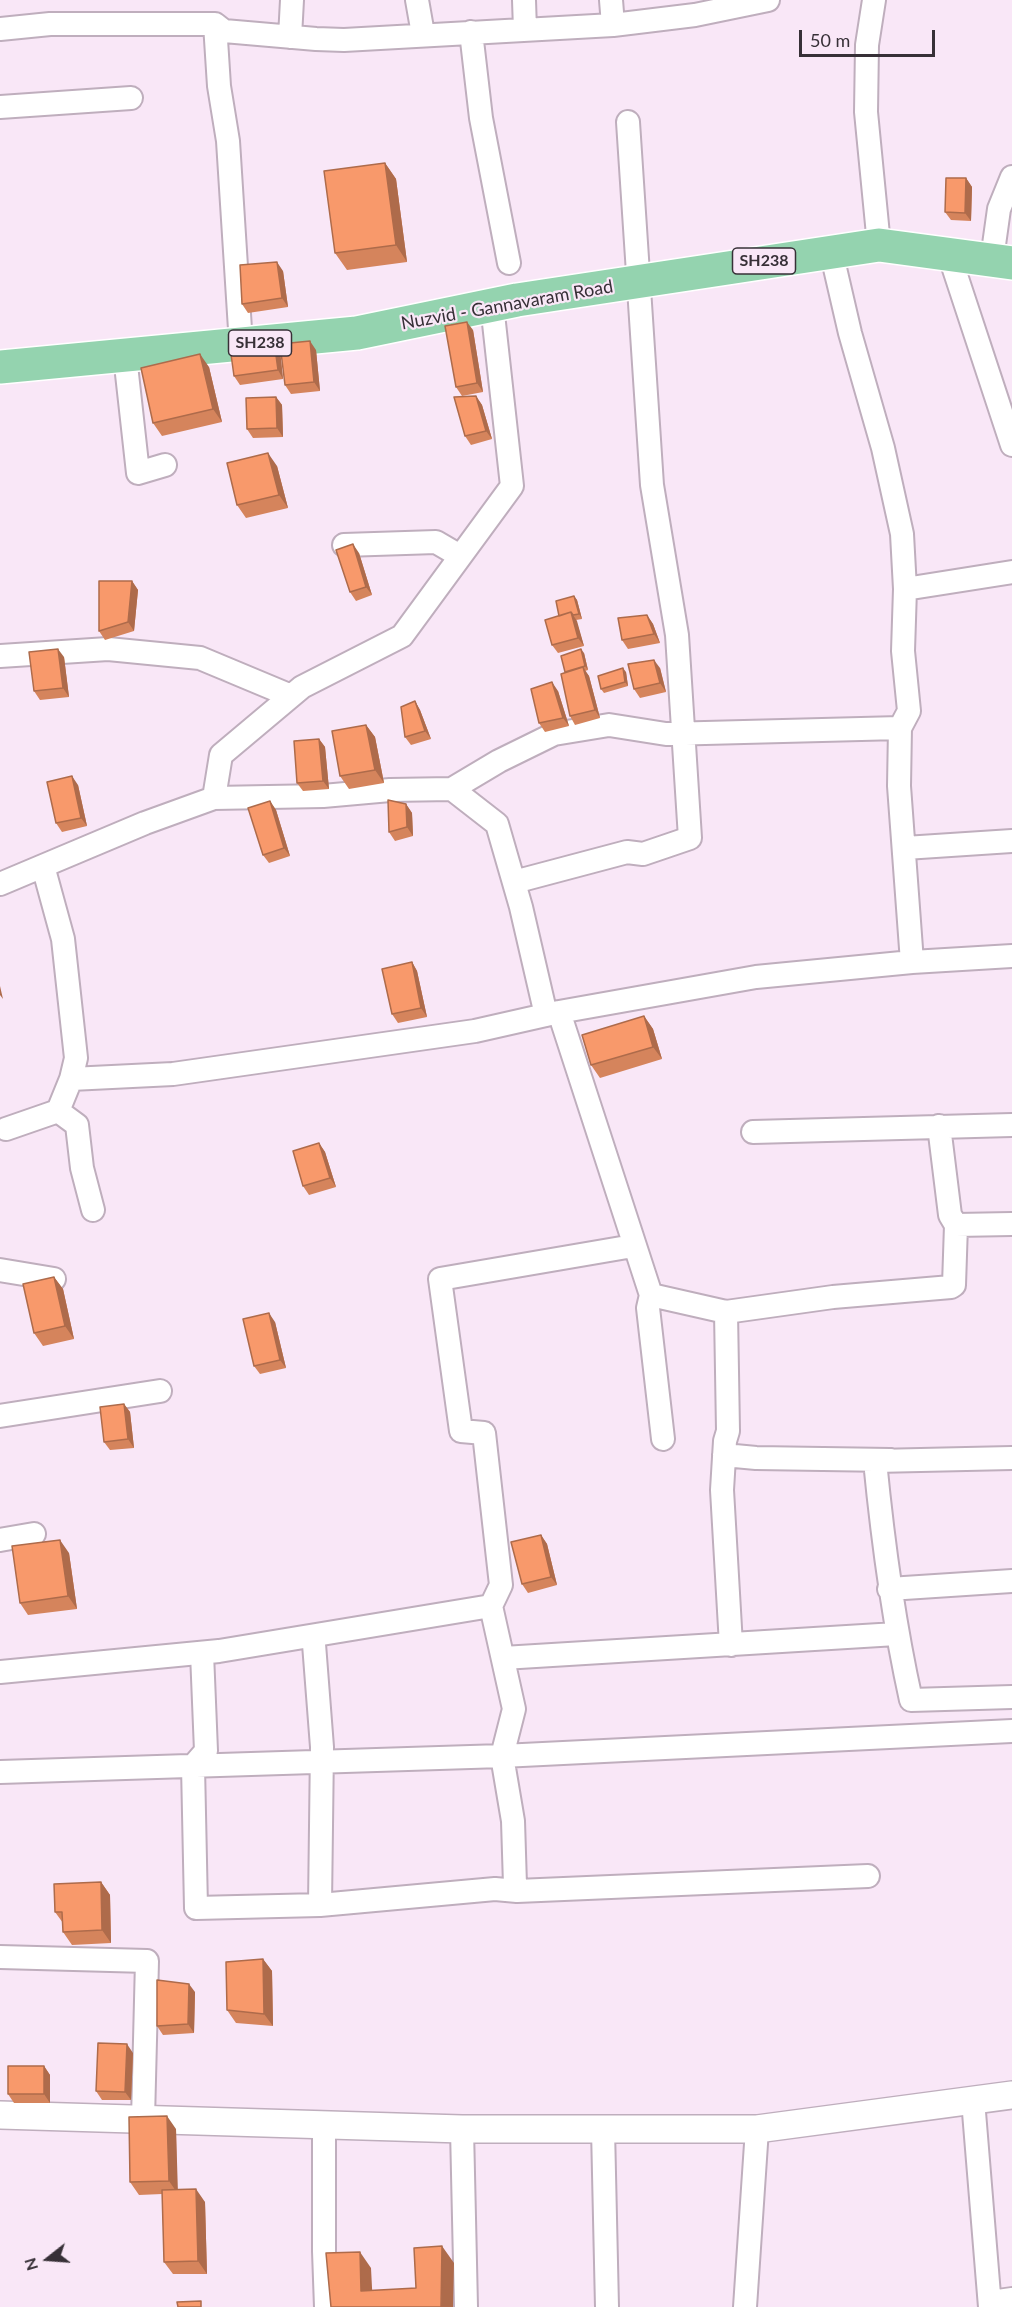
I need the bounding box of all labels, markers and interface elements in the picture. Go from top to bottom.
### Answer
scale bar [802,18,938,56]
text: 50 m [810,29,850,51]
road number: SH238 [732,248,795,274]
street label: Nuzvid - Gannavaram Road [399,276,615,334]
road number: SH238 [228,330,292,356]
north arrow [18,2229,78,2289]
text: N [19,2256,41,2273]

